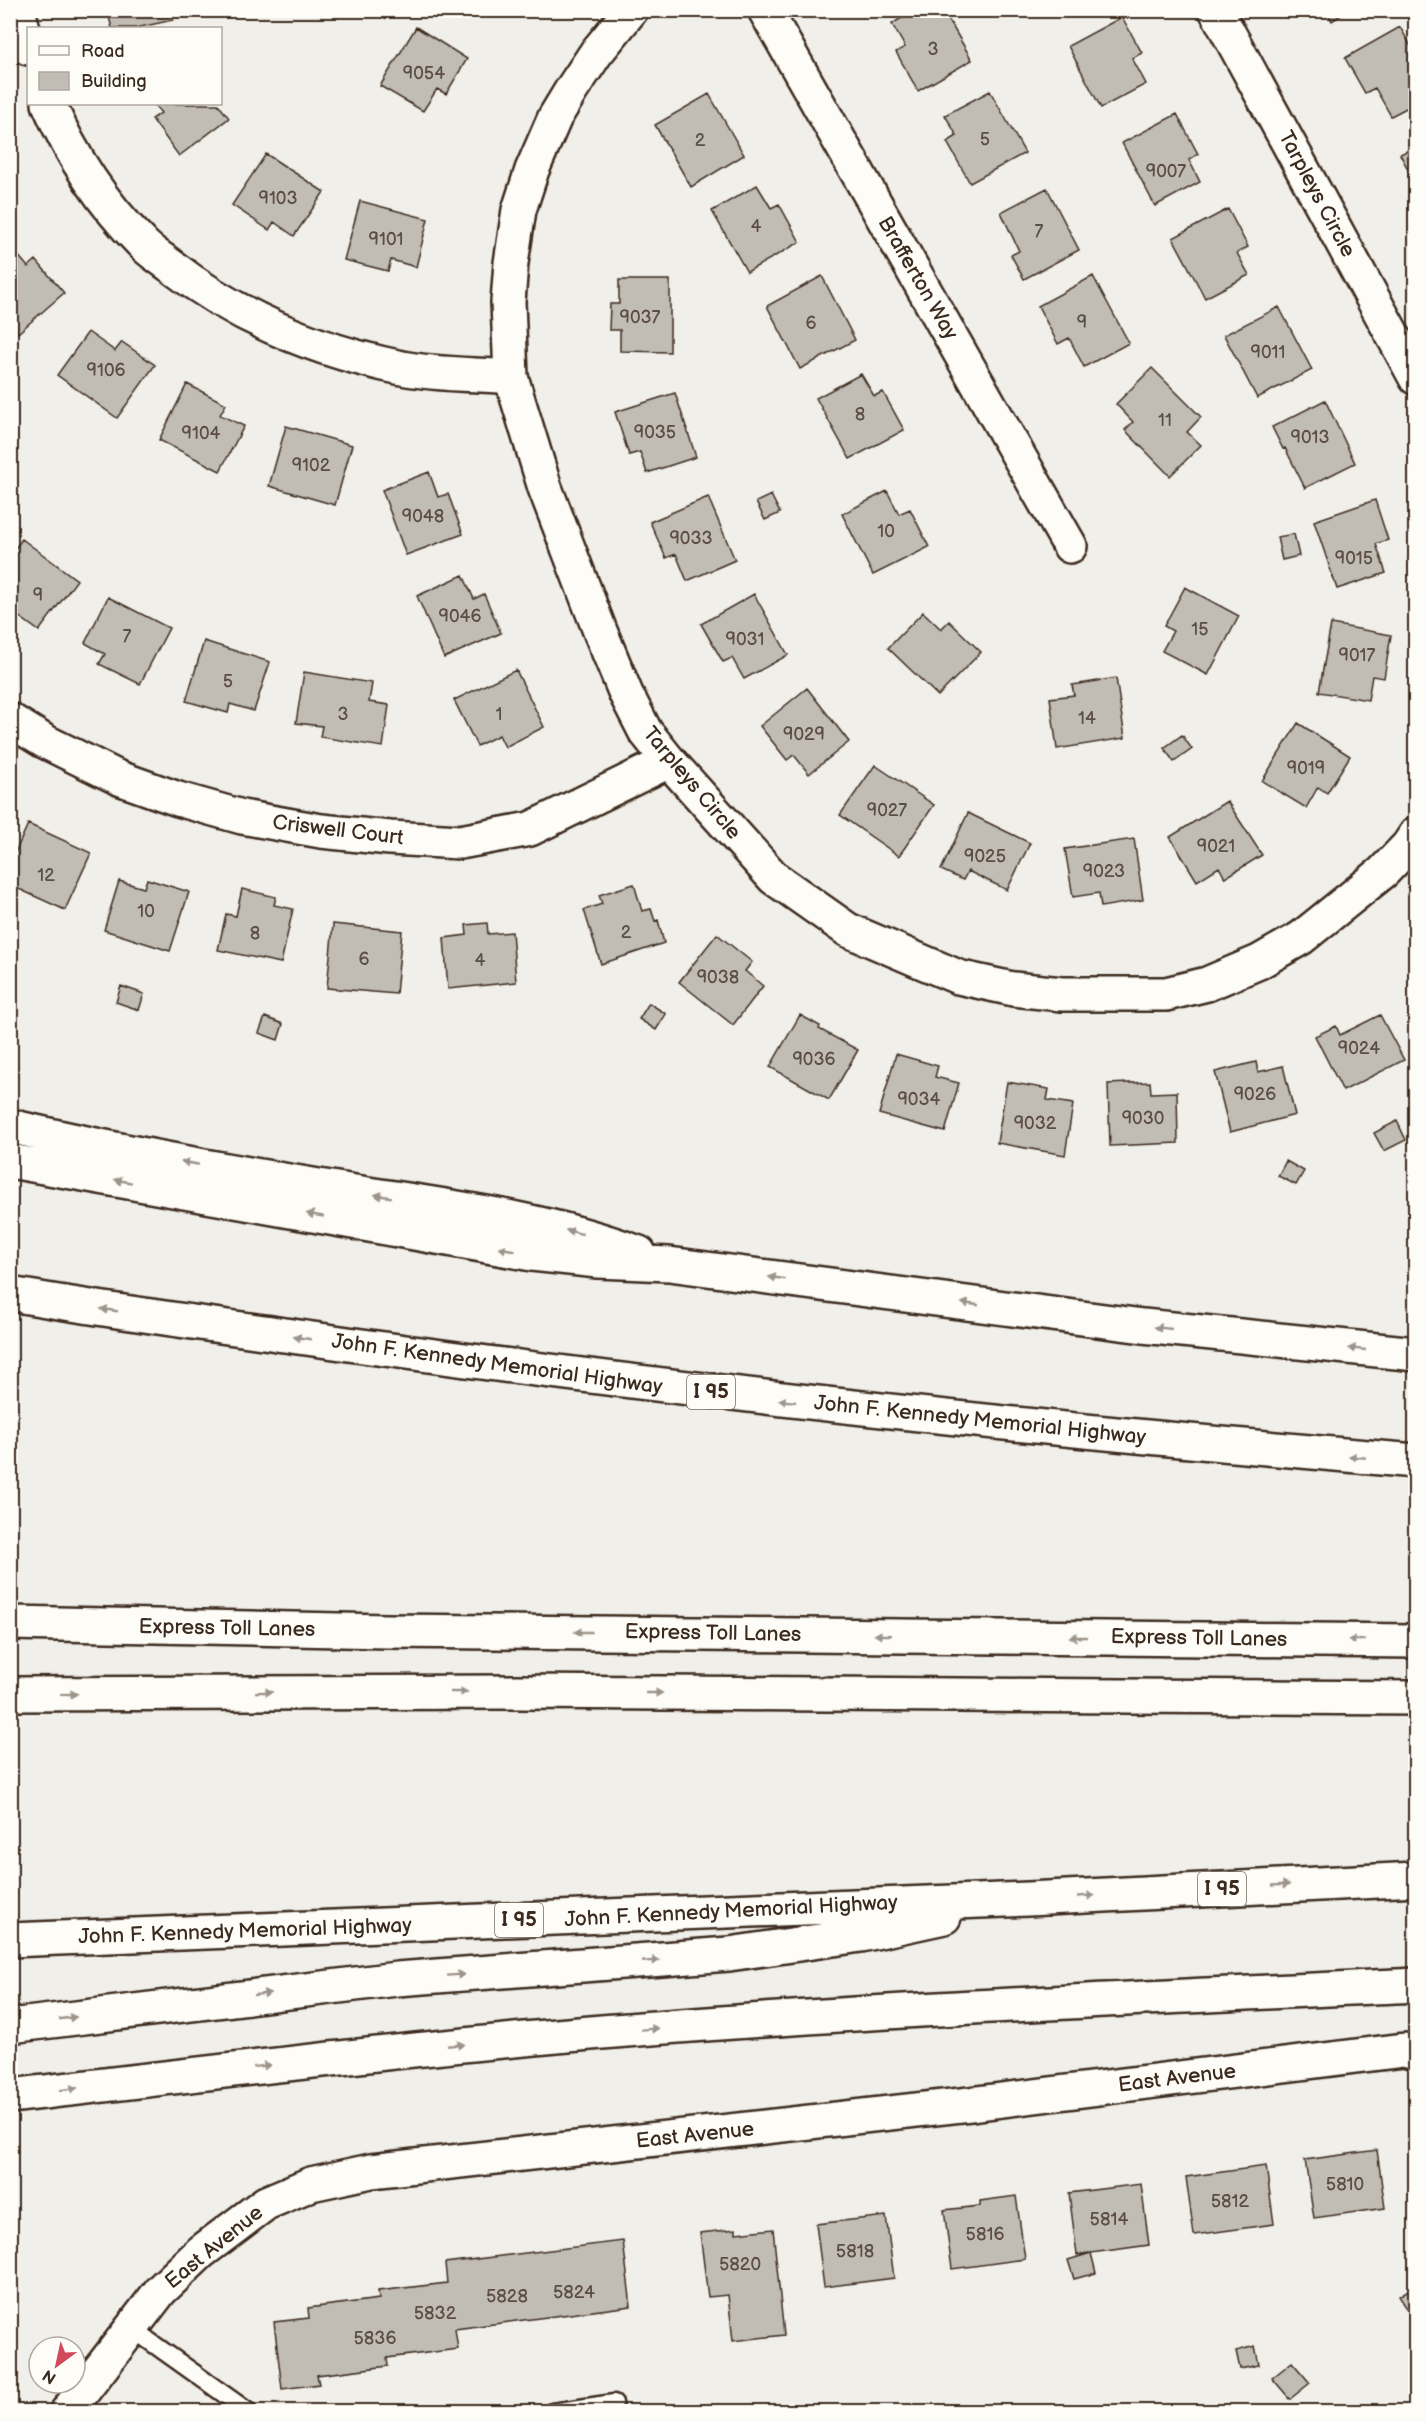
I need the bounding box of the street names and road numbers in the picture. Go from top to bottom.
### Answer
street label: Tarpleys Circle [1273,127,1361,261]
street label: Brafferton Way [873,212,964,344]
street label: Tarpleys Circle [638,722,746,844]
street label: Criswell Court [271,810,405,851]
street label: John F. Kennedy Memorial Highway [330,1328,664,1400]
road number: I 95 [687,1375,735,1409]
street label: John F. Kennedy Memorial Highway [813,1390,1148,1450]
street label: Express Toll Lanes [138,1614,316,1642]
street label: Express Toll Lanes [624,1619,802,1647]
street label: Express Toll Lanes [1110,1624,1288,1652]
road number: I 95 [1198,1872,1246,1906]
street label: John F. Kennedy Memorial Highway [564,1890,899,1932]
road number: I 95 [495,1903,543,1937]
street label: John F. Kennedy Memorial Highway [78,1913,413,1949]
street label: East Avenue [1117,2058,1237,2098]
street label: East Avenue [635,2116,755,2154]
street label: East Avenue [160,2200,268,2294]

